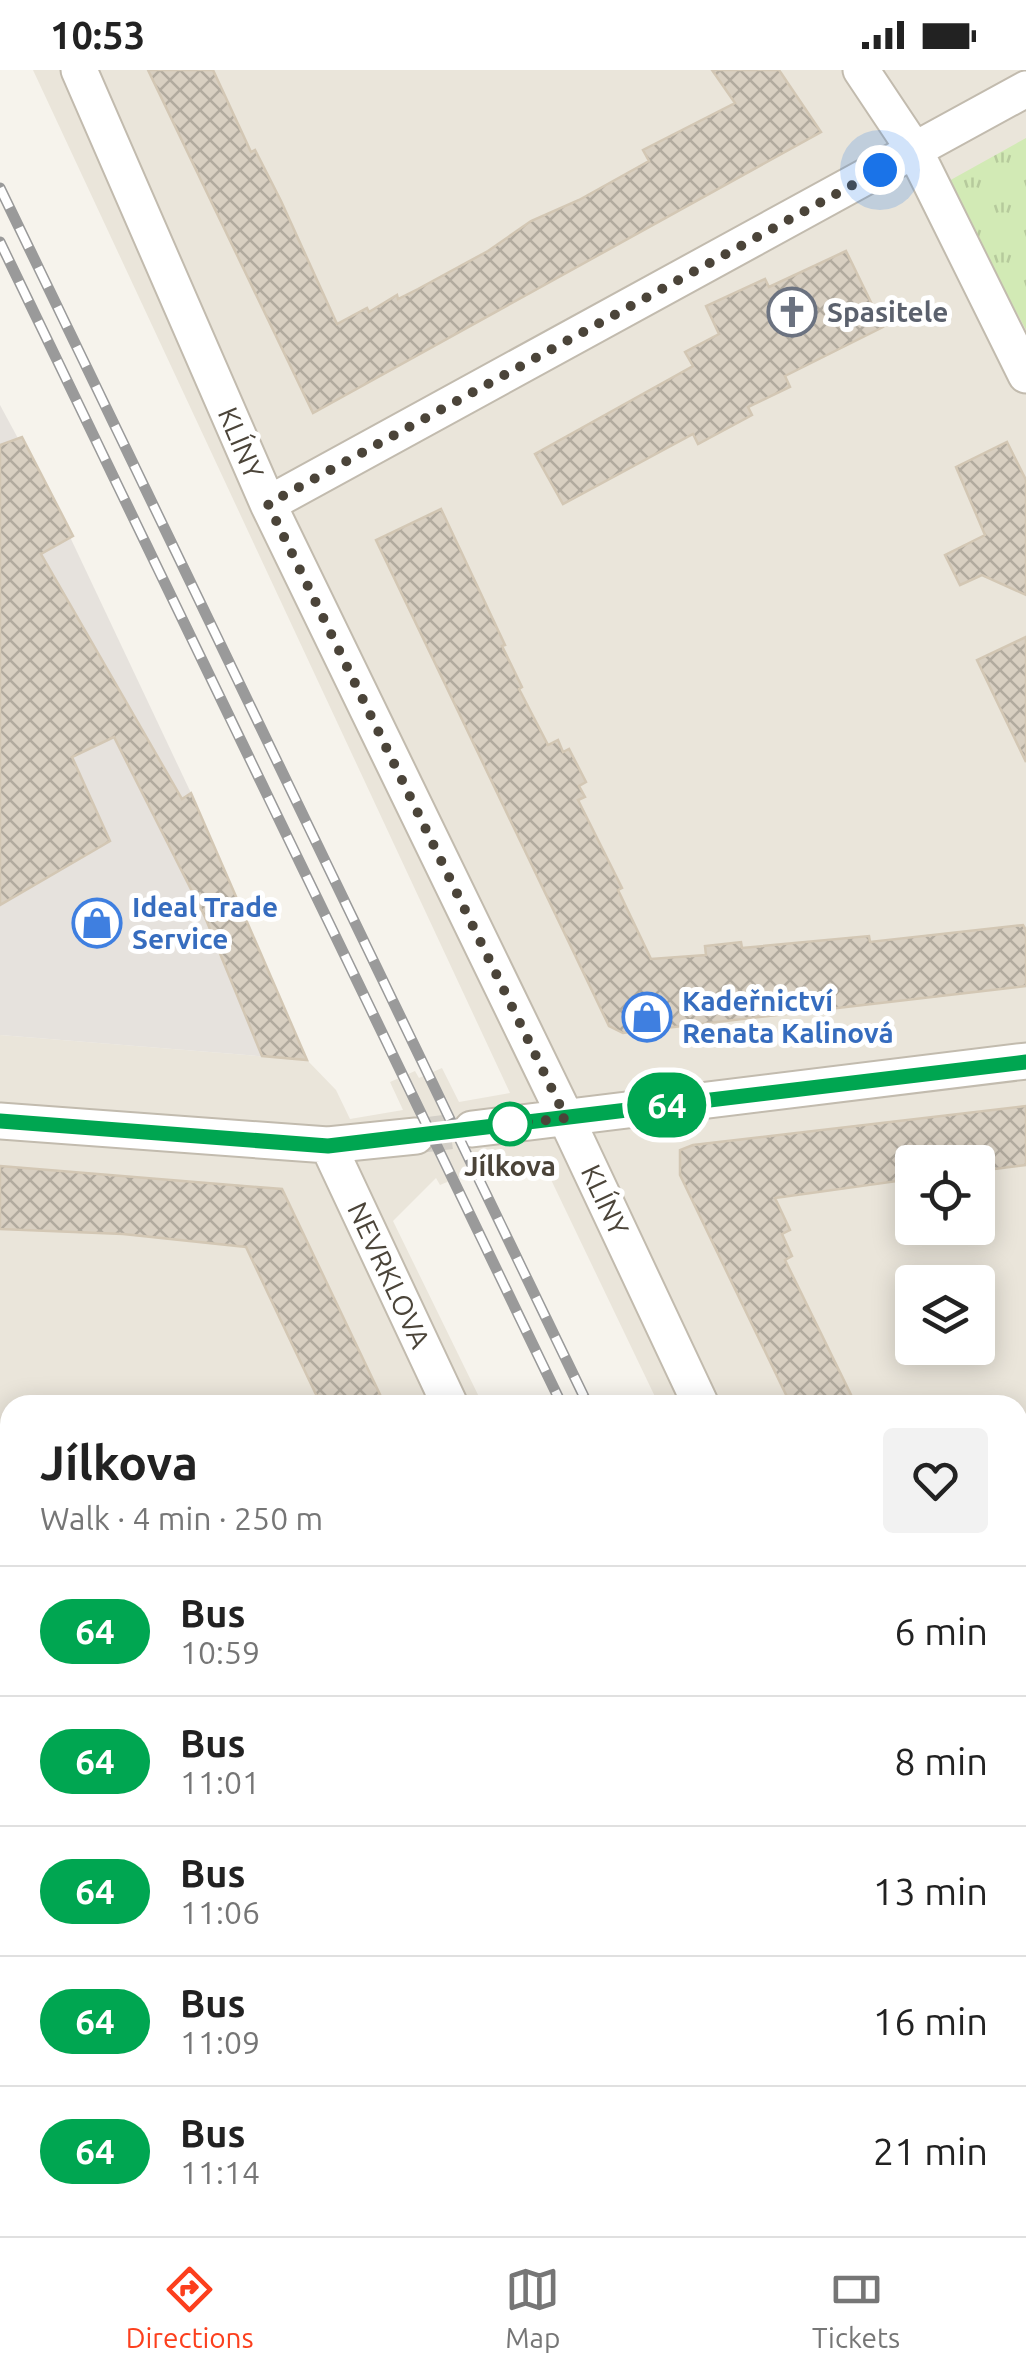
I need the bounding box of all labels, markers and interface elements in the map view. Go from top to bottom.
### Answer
text: 10:53 [50,14,145,56]
your location [855,145,905,195]
church icon: Spasitele [766,286,818,338]
place label: Spasitele [827,296,948,327]
street label: KLÍNY [213,402,271,483]
place label: Ideal Trade Service [132,891,278,954]
shop icon: Ideal Trade Service [71,897,123,949]
place label: Kadeřnictví Renata Kalinová [682,985,894,1048]
shop icon: Kadeřnictví Renata Kalinová [621,991,673,1043]
line badge: 64 [622,1072,712,1138]
text: 64 [647,1085,687,1125]
marker: Jílkova [489,1103,531,1145]
map controls [895,1145,995,1365]
button: locate [895,1145,995,1245]
place label: Jílkova [464,1150,556,1181]
street label: KLÍNY [576,1159,636,1240]
street label: NEVRKLOVA [342,1197,437,1353]
button: layers [895,1265,995,1365]
button: heart [883,1428,988,1533]
text: Jílkova [40,1435,198,1489]
text: Walk · 4 min · 250 m [40,1500,323,1536]
text: Bus [180,1592,245,1634]
text: 6 min [894,1610,988,1652]
text: 64 [75,1611,115,1651]
text: 10:59 [180,1634,260,1670]
text: Bus [180,1722,245,1764]
text: 8 min [894,1740,988,1782]
text: 64 [75,1741,115,1781]
text: 11:01 [180,1764,260,1800]
text: Bus [180,1852,245,1894]
text: 13 min [873,1870,988,1912]
text: 64 [75,1871,115,1911]
text: 11:06 [180,1894,260,1930]
text: Bus [180,1982,245,2024]
text: 16 min [873,2000,988,2042]
text: 64 [75,2001,115,2041]
text: 11:09 [180,2024,260,2060]
text: Bus [180,2112,245,2154]
text: 21 min [873,2130,988,2172]
text: 64 [75,2131,115,2171]
text: 11:14 [180,2154,260,2190]
tab: Directions [126,2262,254,2353]
tab: Map [505,2262,560,2353]
tab: Tickets [812,2262,900,2353]

